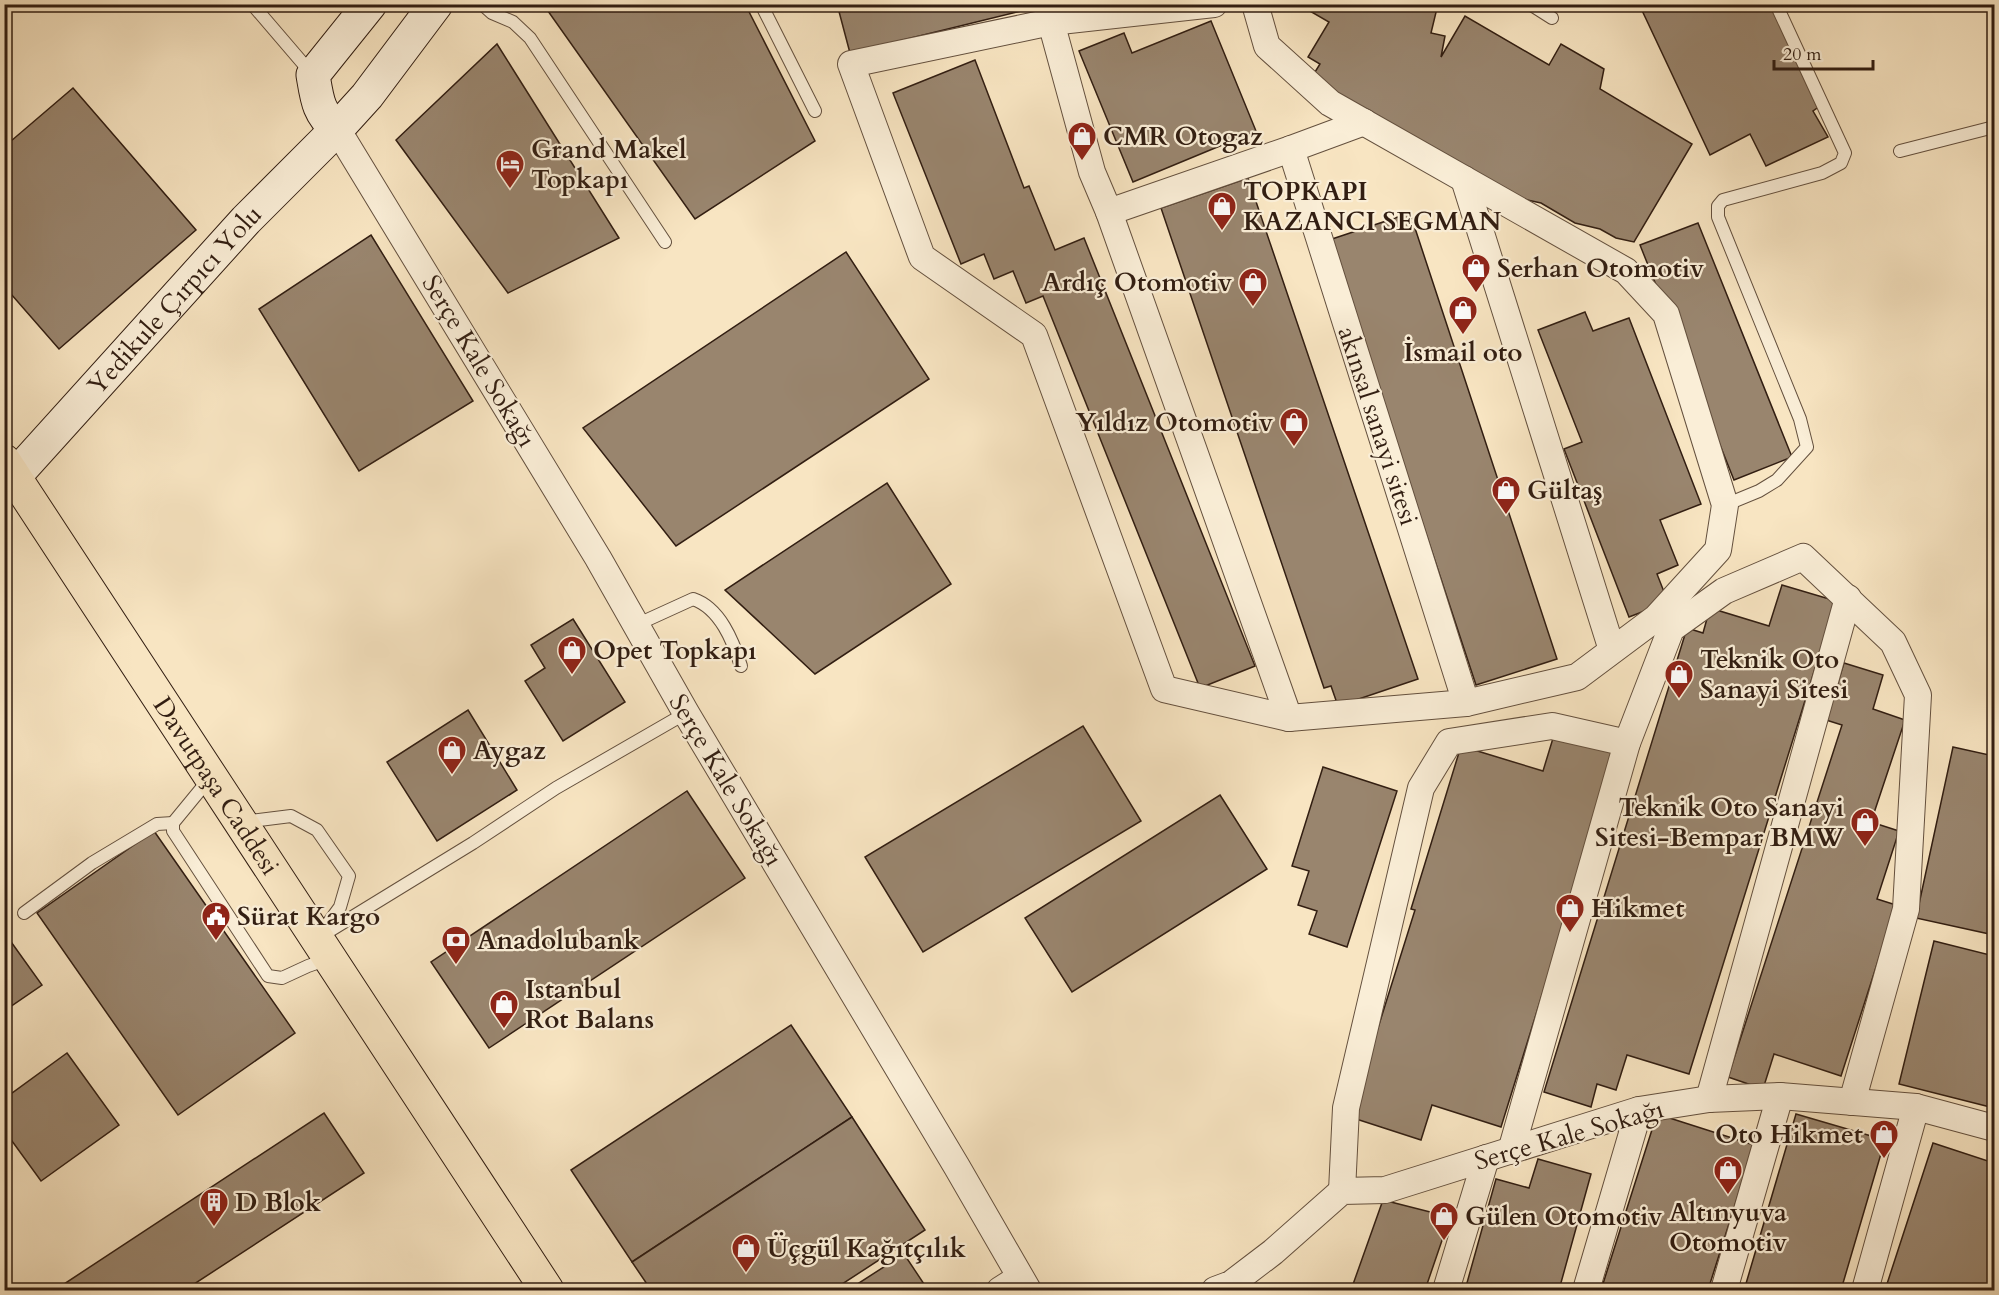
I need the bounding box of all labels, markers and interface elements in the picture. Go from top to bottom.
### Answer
scale bar [1774,33,1873,71]
text: 20 m [1783,42,1822,67]
place label: CMR Otogaz [1103,119,1263,154]
shop icon: CMR Otogaz [1066,120,1098,162]
place label: Grand Makel Topkapı [531,132,687,197]
hotel icon: Grand Makel Topkapı [494,148,526,190]
place label: TOPKAPI KAZANCI SEGMAN [1243,174,1502,239]
shop icon: TOPKAPI KAZANCI SEGMAN [1206,190,1238,232]
street label: Yedikule Çırpıcı Yolu [79,197,269,402]
place label: Serhan Otomotiv [1497,251,1705,286]
shop icon: Serhan Otomotiv [1460,252,1492,294]
place label: Ardıç Otomotiv [1042,265,1233,300]
shop icon: Ardıç Otomotiv [1237,266,1269,308]
street label: Serçe Kale Sokağı [414,268,544,454]
shop icon: İsmail oto [1447,294,1479,336]
street label: akınsal sanayi sitesi [1329,322,1427,530]
place label: İsmail oto [1404,335,1522,370]
place label: Yıldız Otomotiv [1076,405,1274,440]
shop icon: Yıldız Otomotiv [1278,406,1310,448]
place label: Gültaş [1527,473,1603,508]
shop icon: Gültaş [1490,474,1522,516]
place label: Opet Topkapı [593,633,756,668]
shop icon: Opet Topkapı [556,634,588,676]
place label: Teknik Oto Sanayi Sitesi [1700,642,1848,707]
shop icon: Teknik Oto Sanayi Sitesi [1663,658,1695,700]
street label: Serçe Kale Sokağı [661,687,791,873]
street label: Davutpaşa Caddesi [145,690,288,882]
place label: Aygaz [473,733,546,768]
shop icon: Aygaz [436,734,468,776]
place label: Teknik Oto Sanayi Sitesi-Bempar BMW [1595,790,1844,855]
shop icon: Teknik Oto Sanayi Sitesi-Bempar BMW [1849,806,1881,848]
place label: Hikmet [1591,891,1684,926]
shop icon: Hikmet [1554,892,1586,934]
place label: Sürat Kargo [237,899,380,934]
public building icon: Sürat Kargo [200,900,232,942]
place label: Anadolubank [477,923,641,958]
bank icon: Anadolubank [440,924,472,966]
place label: Istanbul Rot Balans [525,972,654,1037]
shop icon: Istanbul Rot Balans [488,988,520,1030]
street label: Serçe Kale Sokağı [1470,1091,1668,1179]
place label: Oto Hikmet [1715,1117,1863,1152]
shop icon: Oto Hikmet [1868,1118,1900,1160]
shop icon: Altınyuva Otomotiv [1712,1154,1744,1196]
place label: D Blok [235,1185,322,1220]
building icon: D Blok [198,1186,230,1228]
place label: Altınyuva Otomotiv [1669,1195,1788,1260]
place label: Gülen Otomotiv [1465,1199,1663,1234]
shop icon: Gülen Otomotiv [1428,1200,1460,1242]
place label: Üçgül Kağıtçılık [767,1231,967,1266]
shop icon: Üçgül Kağıtçılık [730,1232,762,1274]

